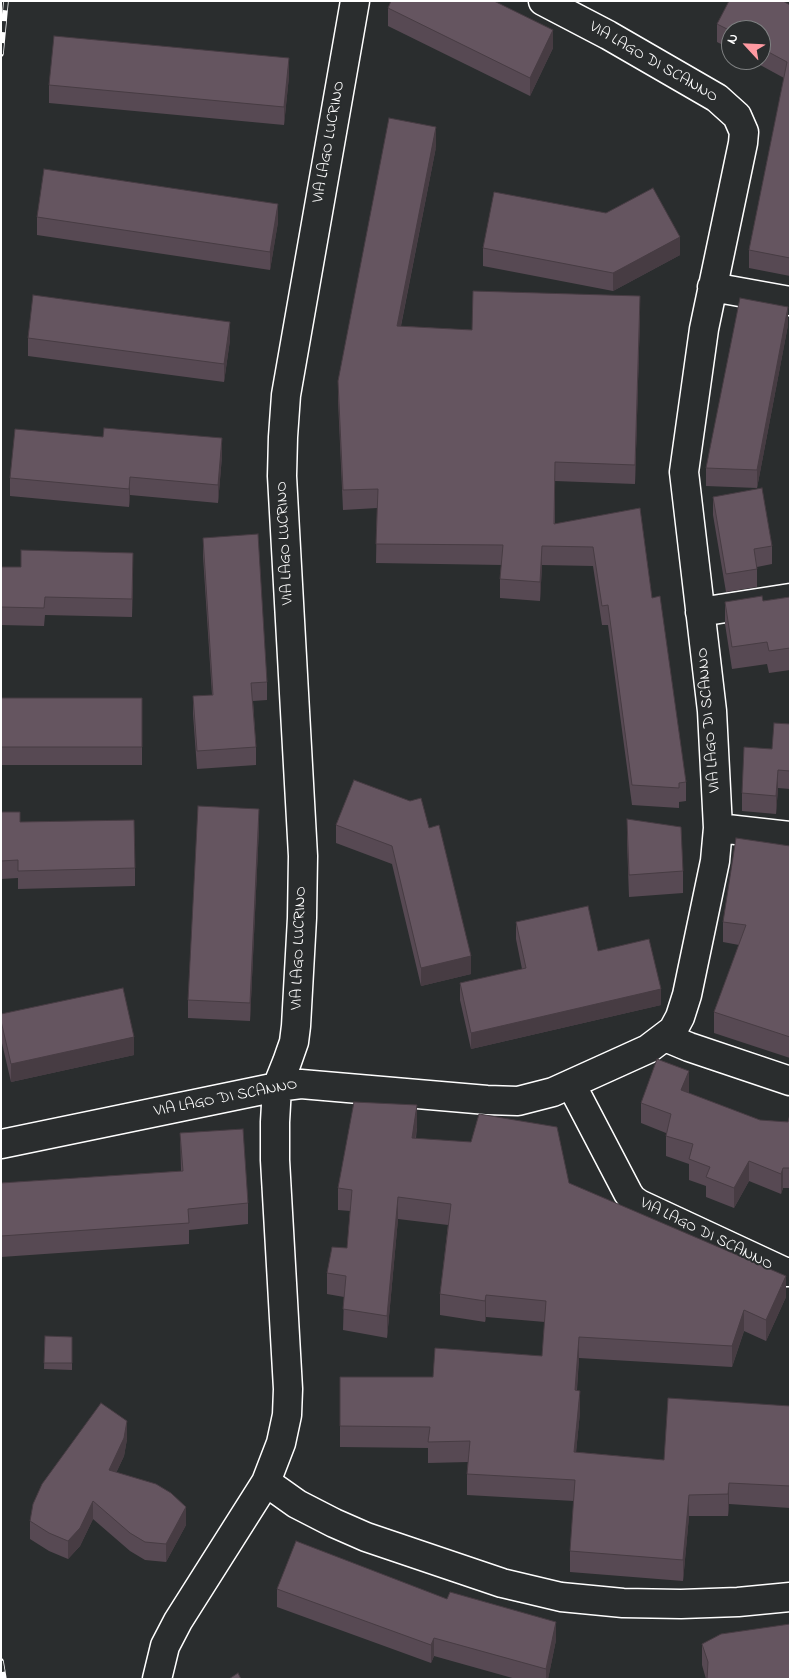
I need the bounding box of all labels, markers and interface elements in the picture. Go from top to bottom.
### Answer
street label: VIA LAGO DI SCANNO [585,18,721,108]
north arrow [721,20,771,70]
text: N [721,30,744,48]
street label: VIA LAGO LUCRINO [310,79,350,205]
street label: VIA LAGO LUCRINO [273,481,299,605]
street label: VIA LAGO DI SCANNO [694,647,726,793]
street label: VIA LAGO LUCRINO [288,886,312,1010]
street label: VIA LAGO DI SCANNO [153,1076,299,1122]
street label: VIA LAGO DI SCANNO [636,1194,776,1276]

